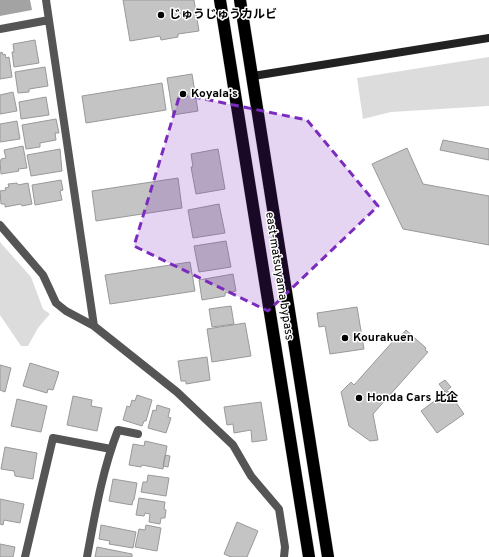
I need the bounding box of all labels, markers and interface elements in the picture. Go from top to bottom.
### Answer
place label: じゅうじゅうカルビ [169,7,277,23]
marker: じゅうじゅうカルビ [156,10,166,20]
place label: Koyala's [191,86,238,102]
marker: Koyala's [178,89,188,99]
street label: east-matsuyama bypass [261,211,297,341]
place label: Kourakuen [353,330,414,346]
marker: Kourakuen [340,333,350,343]
place label: Honda Cars 比企 [367,390,458,406]
marker: Honda Cars 比企 [354,393,364,403]

